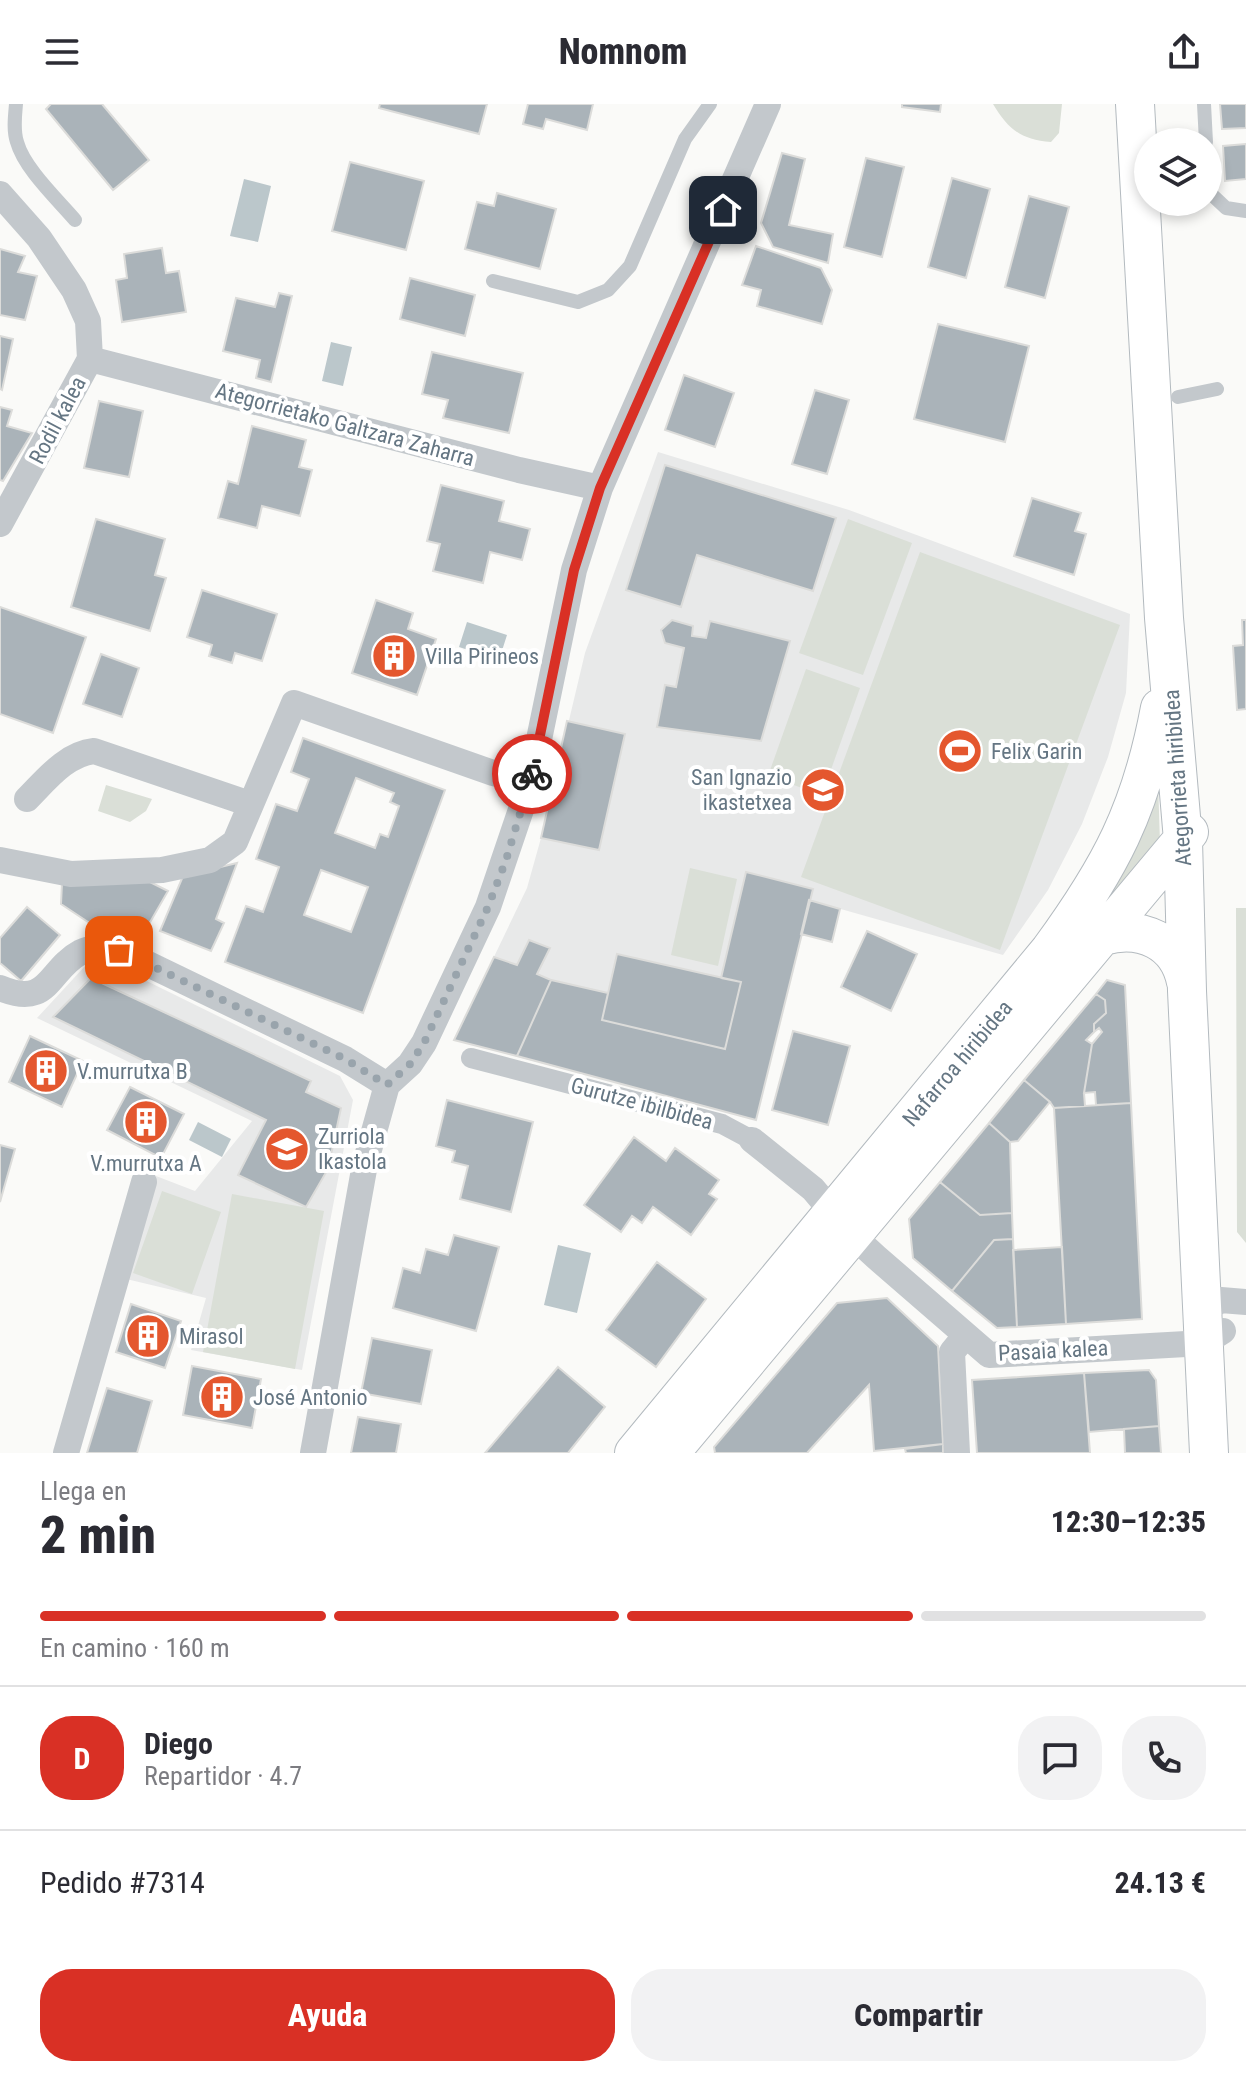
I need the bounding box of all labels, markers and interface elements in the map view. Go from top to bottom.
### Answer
icon: menu [40,30,84,74]
icon: share [1162,30,1206,74]
text: Nomnom [559,31,687,73]
map controls [1134,128,1222,216]
button: layers [1134,128,1222,216]
pin [689,176,757,244]
icon: home [701,188,745,232]
street label: Rodil kalea [24,372,91,468]
street label: Ategorrietako Galtzara Zaharra [213,378,477,471]
building icon: Villa Pirineos [370,632,418,680]
place label: Villa Pirineos [425,644,539,669]
street label: Ategorrieta hiribidea [1159,689,1196,867]
sports icon: Felix Garin [936,727,984,775]
courier [492,734,572,814]
place label: Felix Garin [991,739,1082,764]
icon: bike [510,752,554,796]
place label: San Ignazio ikastetxea [691,765,792,815]
school or university icon: San Ignazio ikastetxea [799,766,847,814]
pin [85,916,153,984]
icon: bag [97,928,141,972]
street label: Nafarroa hiribidea [897,995,1017,1131]
building icon: V.murrutxa B [22,1047,70,1095]
place label: V.murrutxa B [77,1059,188,1084]
street label: Gurutze ibilbidea [568,1073,716,1134]
building icon: V.murrutxa A [122,1098,170,1146]
place label: Zurriola Ikastola [318,1124,387,1174]
school or university icon: Zurriola Ikastola [263,1125,311,1173]
place label: V.murrutxa A [90,1151,202,1176]
building icon: Mirasol [124,1312,172,1360]
place label: Mirasol [179,1324,244,1349]
street label: Pasaia kalea [997,1335,1109,1366]
building icon: José Antonio [198,1373,246,1421]
place label: José Antonio [253,1385,368,1410]
text: Llega en [40,1476,127,1506]
text: 12:30–12:35 [1051,1504,1206,1539]
text: 2 min [40,1505,156,1566]
text: En camino · 160 m [40,1633,229,1663]
button: chat [1018,1716,1102,1800]
button: phone [1122,1716,1206,1800]
text: Diego [144,1726,213,1761]
text: D [74,1741,90,1776]
text: Repartidor · 4.7 [144,1761,302,1791]
text: Pedido #7314 [40,1865,205,1900]
text: 24.13 € [1115,1865,1206,1900]
button: Ayuda [40,1969,615,2061]
button: Compartir [631,1969,1206,2061]

